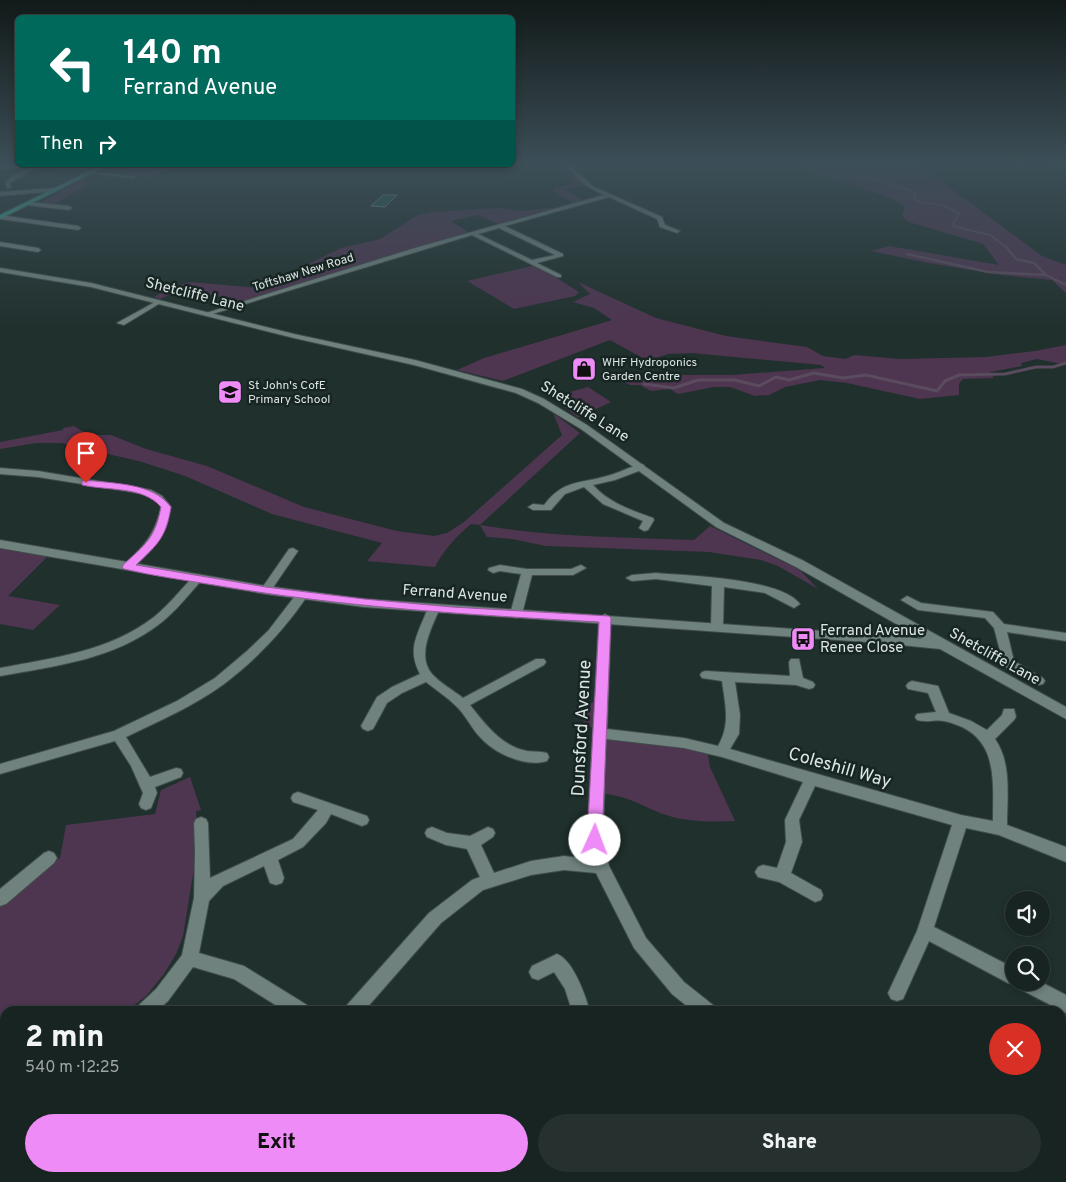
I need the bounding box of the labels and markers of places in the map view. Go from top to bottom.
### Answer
place label: WHF Hydroponics Garden Centre [602,355,697,385]
shop icon: WHF Hydroponics Garden Centre [571,356,597,382]
place label: St John's CofE Primary School [248,378,331,408]
school or university icon: St John's CofE Primary School [217,379,243,405]
pin [65,432,107,483]
place label: Ferrand Avenue Renee Close [820,622,925,658]
bus stop icon: Ferrand Avenue Renee Close [790,626,816,652]

